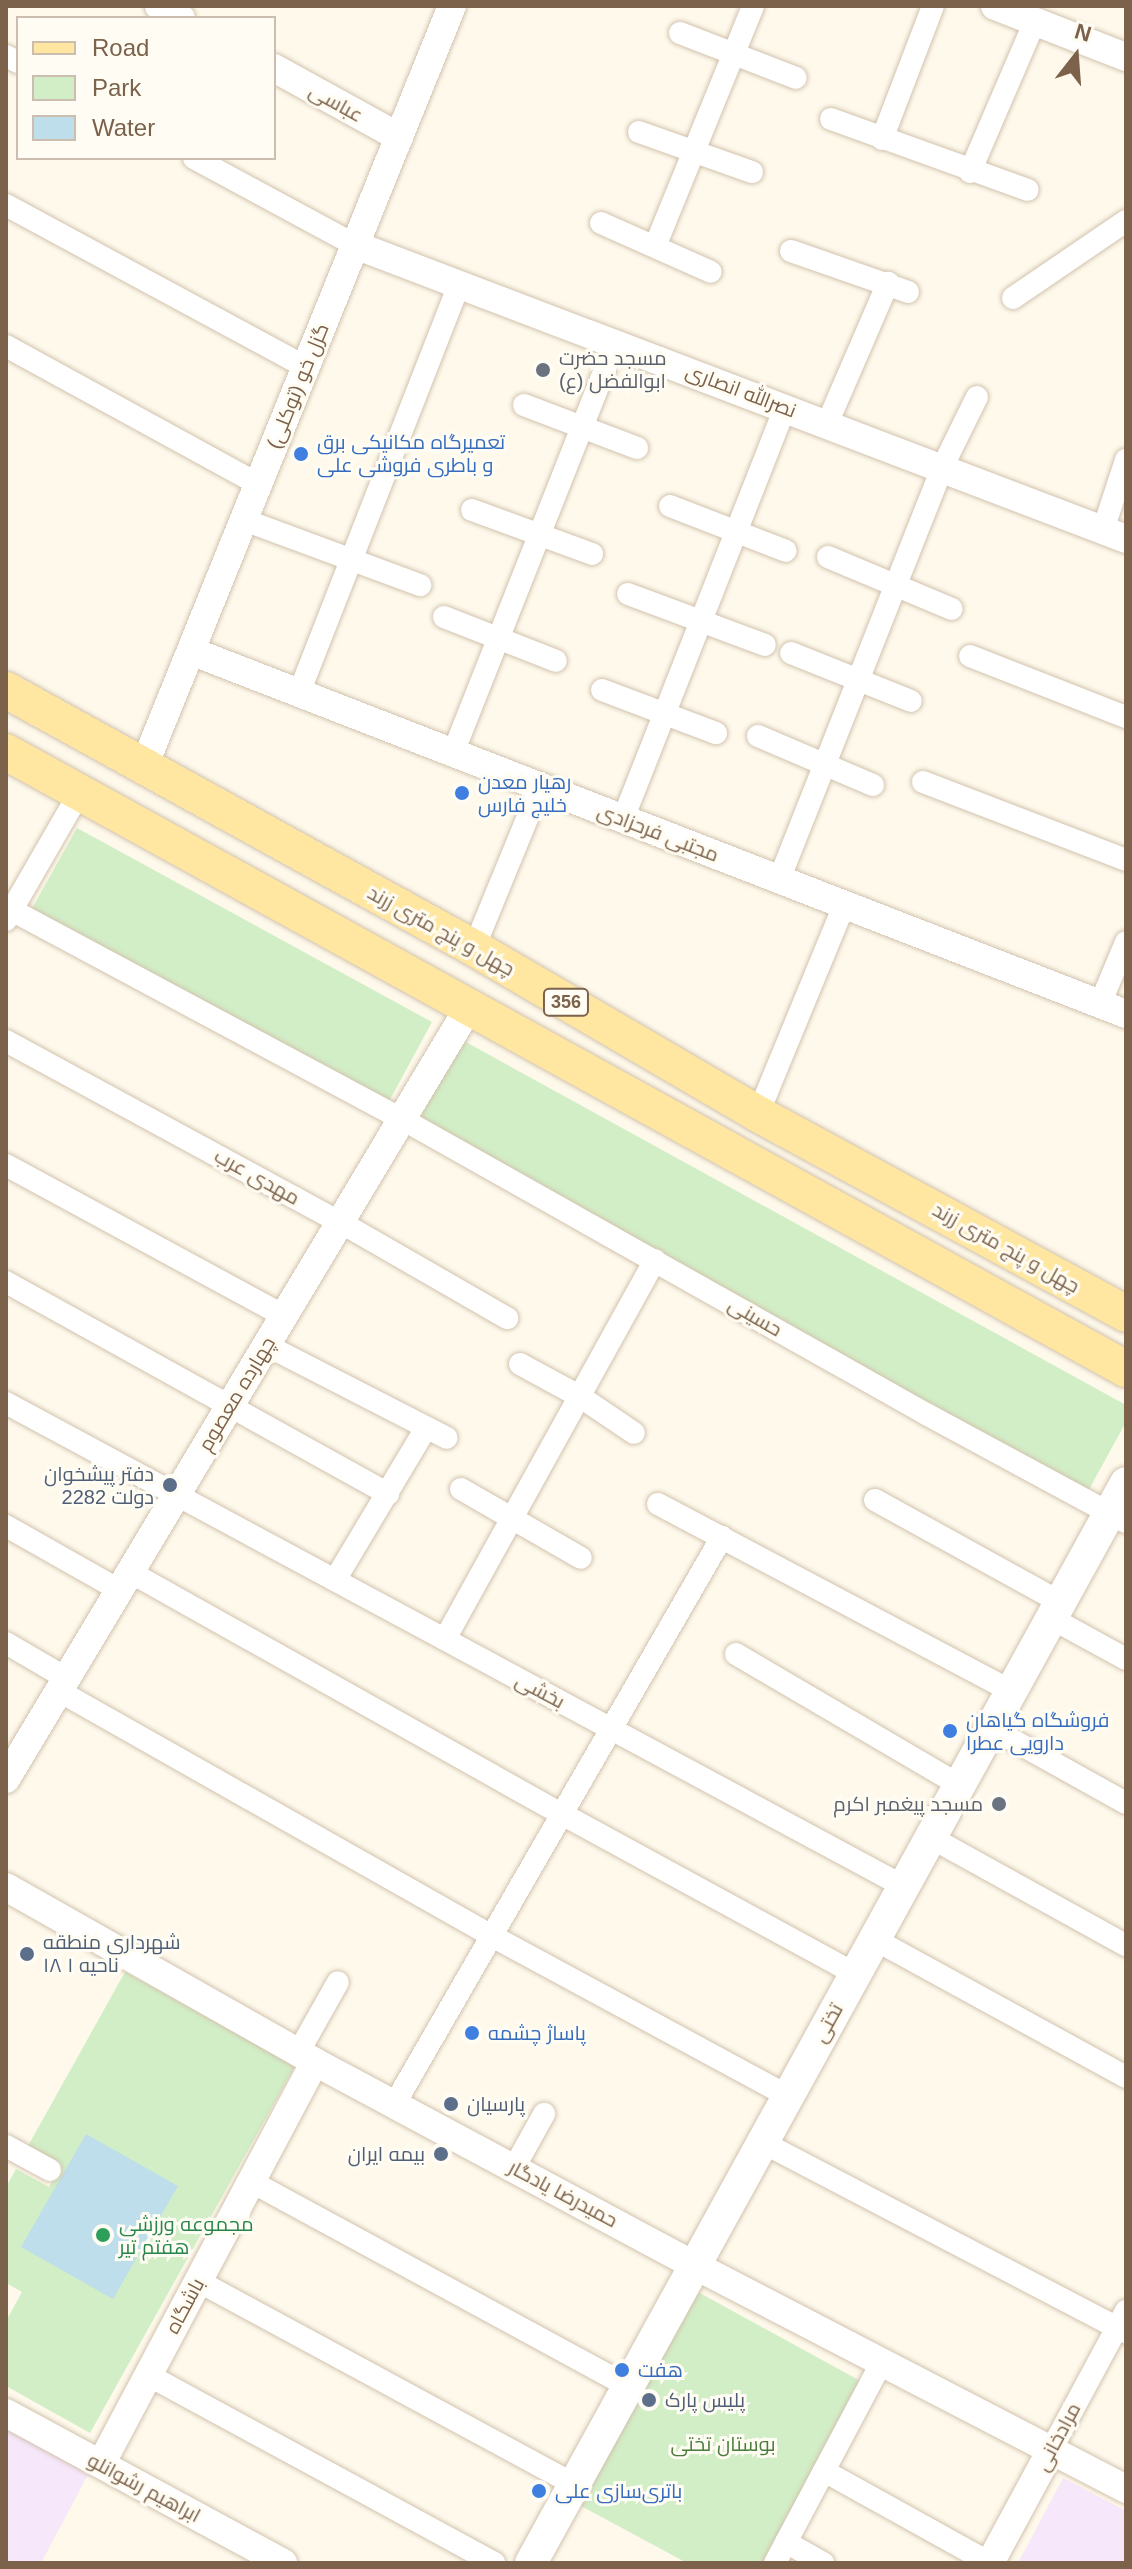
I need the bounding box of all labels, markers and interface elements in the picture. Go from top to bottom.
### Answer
legend [16,16,276,160]
north arrow [1036,16,1116,96]
text: N [1072,18,1094,47]
text: Road [92,34,149,61]
text: Park [92,74,141,101]
street label: عباسی [305,78,367,128]
text: Water [92,114,155,141]
street label: گزل خو (توکلی) [262,320,334,452]
place label: مسجد حضرت ابوالفضل (ع) [559,346,667,393]
street label: نصرالله انصاری [682,359,800,423]
marker: مسجد حضرت ابوالفضل (ع) [534,361,552,379]
place label: تعمیرگاه مکانیکی برق و باطری فروشی علی [317,430,505,477]
marker: تعمیرگاه مکانیکی برق و باطری فروشی علی [292,445,310,463]
place label: رهیار معدن خلیج فارس [478,770,571,817]
marker: رهیار معدن خلیج فارس [453,784,471,802]
street label: مجتبی فرحزادی [594,799,722,867]
street label: چهل و پنج متری زرند [363,881,519,981]
road number: 356 [542,988,590,1016]
street label: مهدی عرب [210,1144,304,1210]
street label: چهل و پنج متری زرند [928,1198,1084,1298]
street label: حسینی [724,1292,786,1342]
street label: چهارده معصوم [193,1333,281,1455]
place label: دفتر پیشخوان دولت 2282 [44,1462,154,1509]
marker: دفتر پیشخوان دولت 2282 [161,1476,179,1494]
street label: بخشی [511,1668,569,1714]
place label: فروشگاه گیاهان دارویی عطرا [966,1708,1109,1755]
marker: فروشگاه گیاهان دارویی عطرا [941,1722,959,1740]
place label: مسجد پیغمبر اکرم [833,1792,983,1816]
marker: مسجد پیغمبر اکرم [990,1795,1008,1813]
place label: شهرداری منطقه ۱۸ ناحیه ۱ [43,1930,181,1977]
marker: شهرداری منطقه ۱۸ ناحیه ۱ [18,1945,36,1963]
street label: تختی [808,1999,848,2047]
place label: پاساژ چشمه [488,2021,586,2045]
marker: پاساژ چشمه [463,2024,481,2042]
place label: پارسیان [467,2092,525,2116]
marker: پارسیان [442,2095,460,2113]
place label: بیمه ایران [348,2142,425,2166]
marker: بیمه ایران [432,2145,450,2163]
street label: حمیدرضا یادگار [504,2155,622,2233]
place label: مجموعه ورزشی هفتم تیر [119,2212,254,2259]
marker: مجموعه ورزشی هفتم تیر [94,2226,112,2244]
street label: باشگاه [160,2274,210,2338]
place label: هفت [638,2358,683,2382]
marker: هفت [613,2361,631,2379]
place label: پلیس پارک [665,2388,745,2412]
marker: پلیس پارک [640,2391,658,2409]
street label: مرادخانی [1030,2399,1086,2475]
park label: بوستان تختی [670,2432,776,2456]
street label: ابراهیم رشوانلو [83,2448,205,2528]
place label: باتری‌سازی علی [555,2479,682,2503]
marker: باتری‌سازی علی [530,2482,548,2500]

